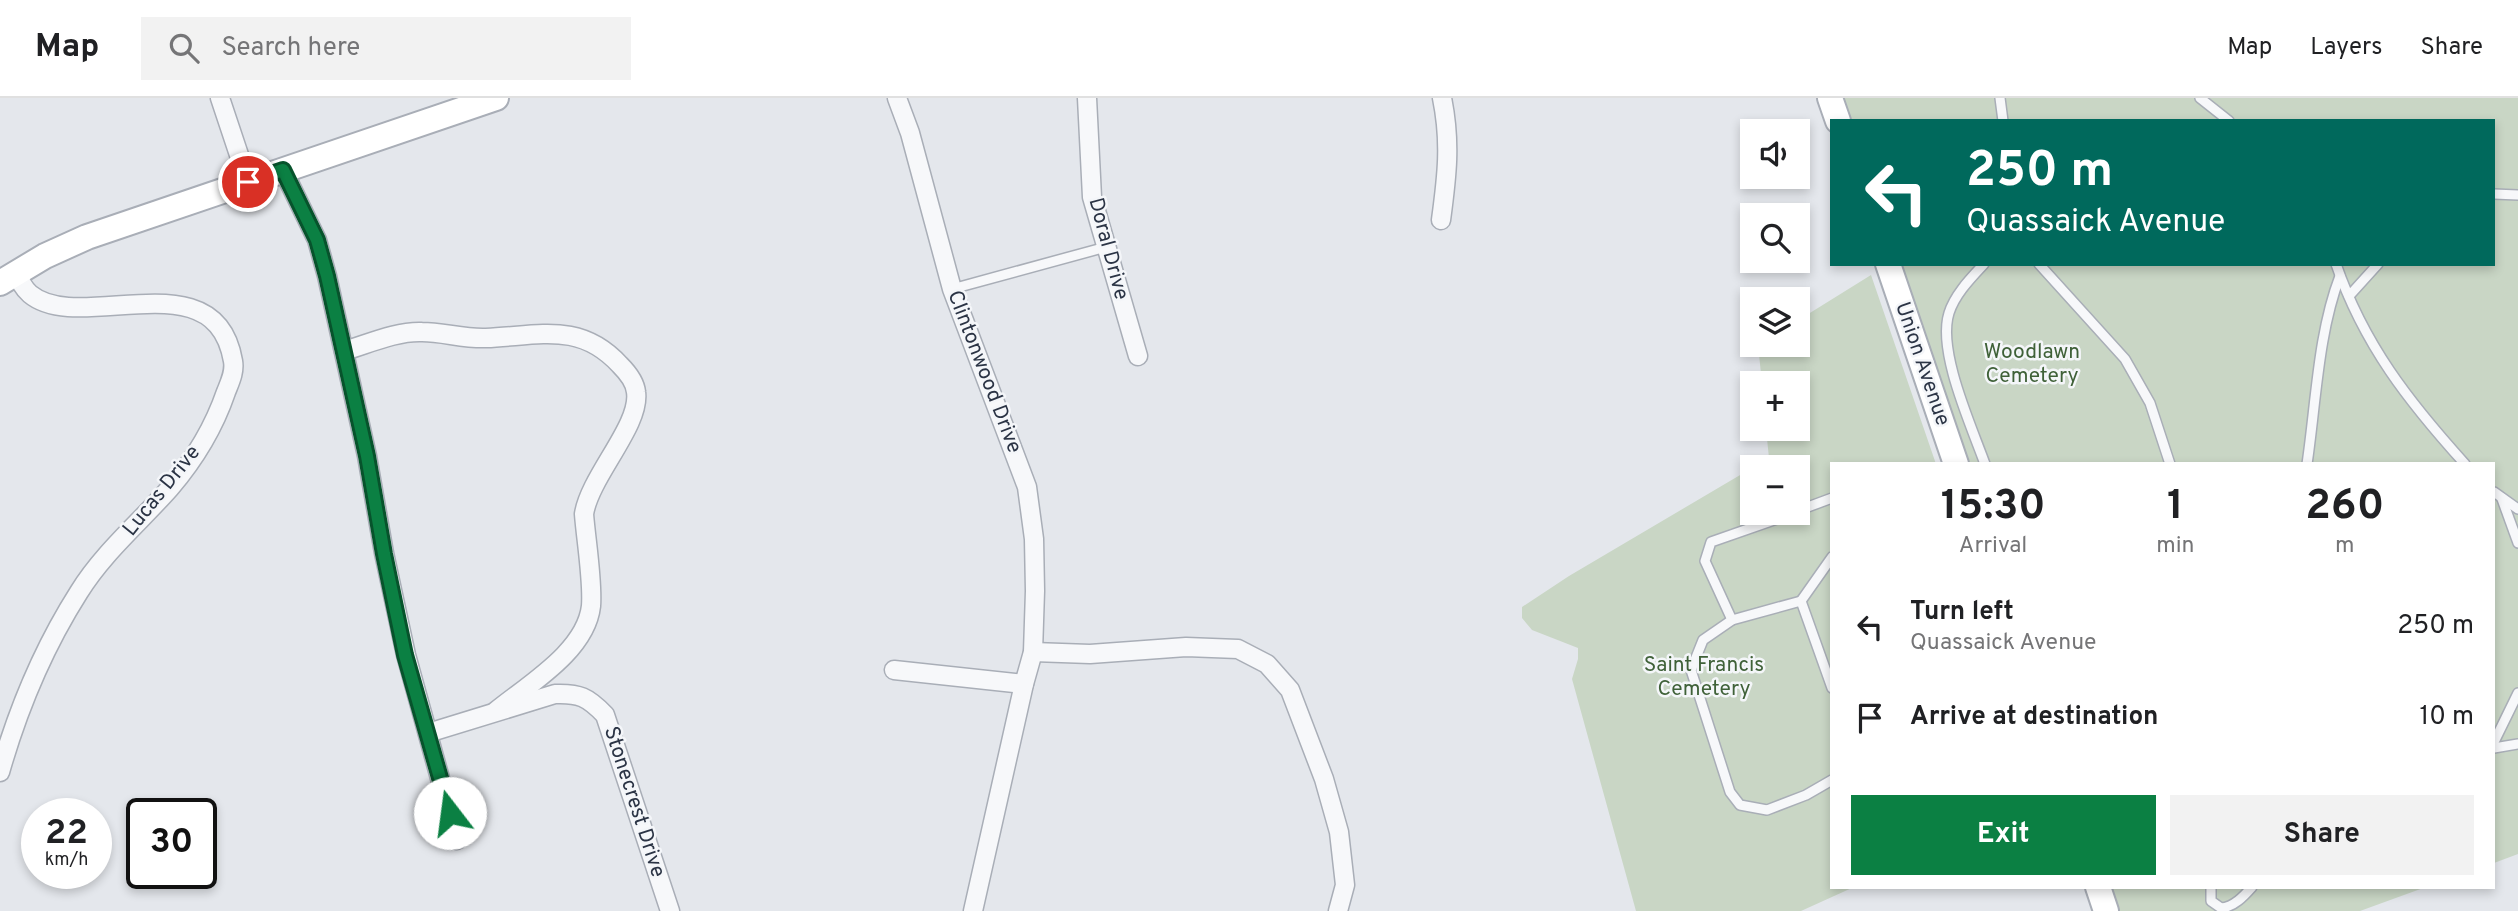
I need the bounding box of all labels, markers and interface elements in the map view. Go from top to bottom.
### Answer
search box [141,17,631,80]
text: Map [35,27,99,69]
icon: search [165,29,203,67]
text: Search here [221,32,360,65]
text: Map [2227,33,2272,63]
text: Layers [2310,33,2382,63]
text: Share [2420,33,2483,63]
map controls [1740,119,1810,525]
button: sound [1740,119,1810,189]
text: 250 m [1966,142,2113,204]
icon: left [1851,147,1942,238]
pin [218,152,278,212]
icon: arrive [229,163,267,201]
street label: Doral Drive [1081,195,1135,303]
button: search [1740,203,1810,273]
text: Quassaick Avenue [1966,203,2225,243]
street label: Clintonwood Drive [941,287,1027,457]
button: layers [1740,287,1810,357]
street label: Union Avenue [1888,298,1956,430]
park label: Woodlawn Cemetery [1984,339,2080,390]
button: + [1740,371,1810,441]
street label: Lucas Drive [117,440,207,542]
button: − [1740,455,1810,525]
text: 15:30 [1941,481,2046,534]
text: 1 [2167,481,2184,534]
text: 260 [2305,481,2384,534]
text: Arrival [1959,532,2027,561]
text: min [2156,532,2194,561]
text: m [2335,532,2354,561]
text: Turn left [1910,596,2014,629]
icon: left [1851,608,1889,646]
text: 250 m [2397,610,2474,643]
text: Quassaick Avenue [1910,629,2096,658]
park label: Saint Francis Cemetery [1644,652,1764,703]
icon: arrive [1851,699,1889,737]
text: Arrive at destination [1910,701,2158,734]
text: 10 m [2419,701,2474,734]
street label: Stonecrest Drive [597,723,671,881]
position arrow [413,776,487,850]
button: Exit [1851,795,2156,875]
button: Share [2170,795,2474,875]
speed limit sign: 30 [126,798,217,889]
text: 22 [45,812,88,856]
text: km/h [45,849,88,872]

